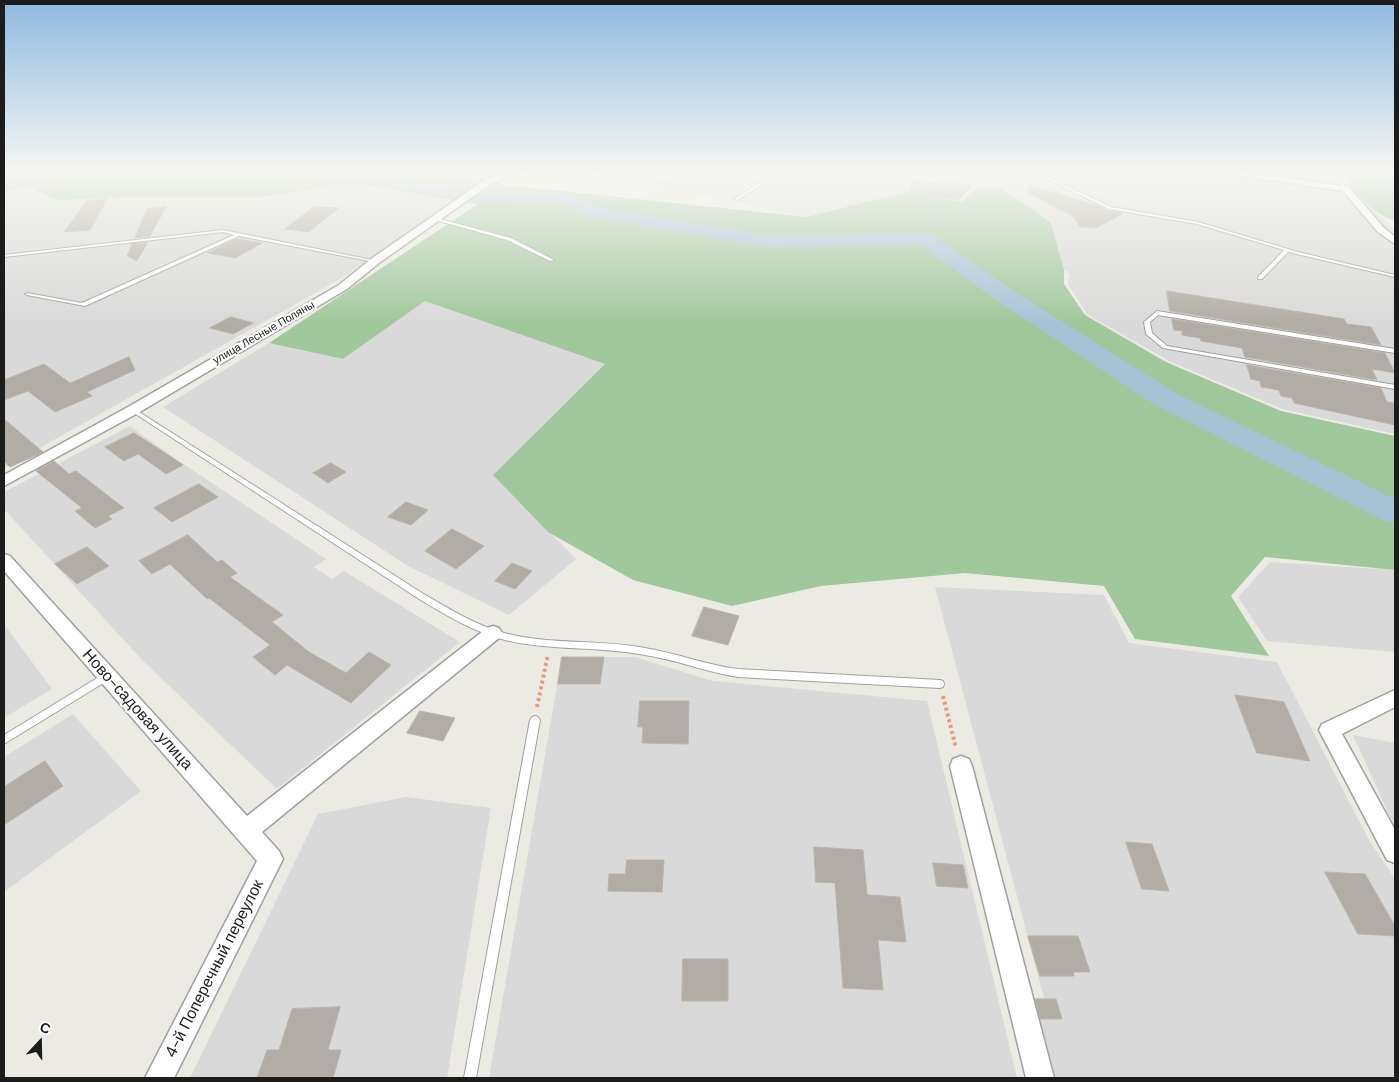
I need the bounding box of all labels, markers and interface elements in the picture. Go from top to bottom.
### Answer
street label: улица Лесные Поляны [211,298,317,368]
street label: Ново-садовая улица [78,646,196,774]
street label: 4-й Поперечный переулок [162,877,268,1061]
north arrow [15,1017,65,1067]
text: С [37,1018,53,1038]

